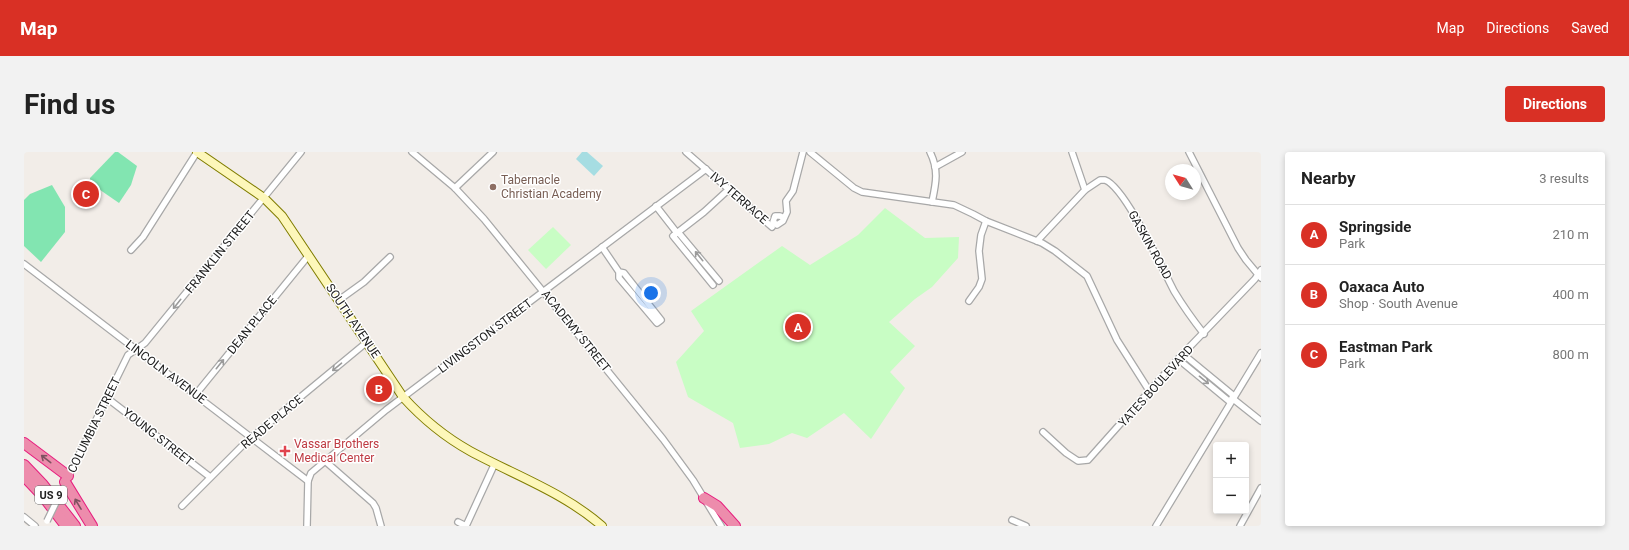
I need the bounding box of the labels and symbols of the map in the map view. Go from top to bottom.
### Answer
north arrow [1165,164,1201,200]
street label: IVY TERRACE [707,169,771,227]
place label: Tabernacle Christian Academy [501,173,602,201]
pin: C [73,179,99,209]
marker: Tabernacle Christian Academy [488,182,498,192]
street label: FRANKLIN STREET [183,208,257,296]
street label: GASKIN ROAD [1125,208,1175,282]
one-way arrow [694,251,703,262]
street label: SOUTH AVENUE [323,281,383,361]
your location [641,283,661,303]
street label: ACADEMY STREET [539,287,613,375]
street label: DEAN PLACE [224,293,280,357]
street label: LIVINGSTON STREET [435,296,535,376]
one-way arrow [173,298,182,309]
pin: A [785,312,811,342]
street label: LINCOLN AVENUE [123,337,209,407]
street label: YATES BOULEVARD [1116,342,1196,430]
one-way arrow [216,358,225,369]
one-way arrow [331,363,342,372]
pin: B [366,374,392,404]
street label: COLUMBIA STREET [65,375,123,475]
one-way arrow [1199,376,1210,385]
street label: READE PLACE [238,392,306,452]
street label: YOUNG STREET [120,405,196,469]
place label: Vassar Brothers Medical Center [294,437,379,465]
marker: Vassar Brothers Medical Center [279,445,291,457]
one-way arrow [41,455,52,463]
road number: US 9 [35,486,67,504]
one-way arrow [74,498,82,510]

